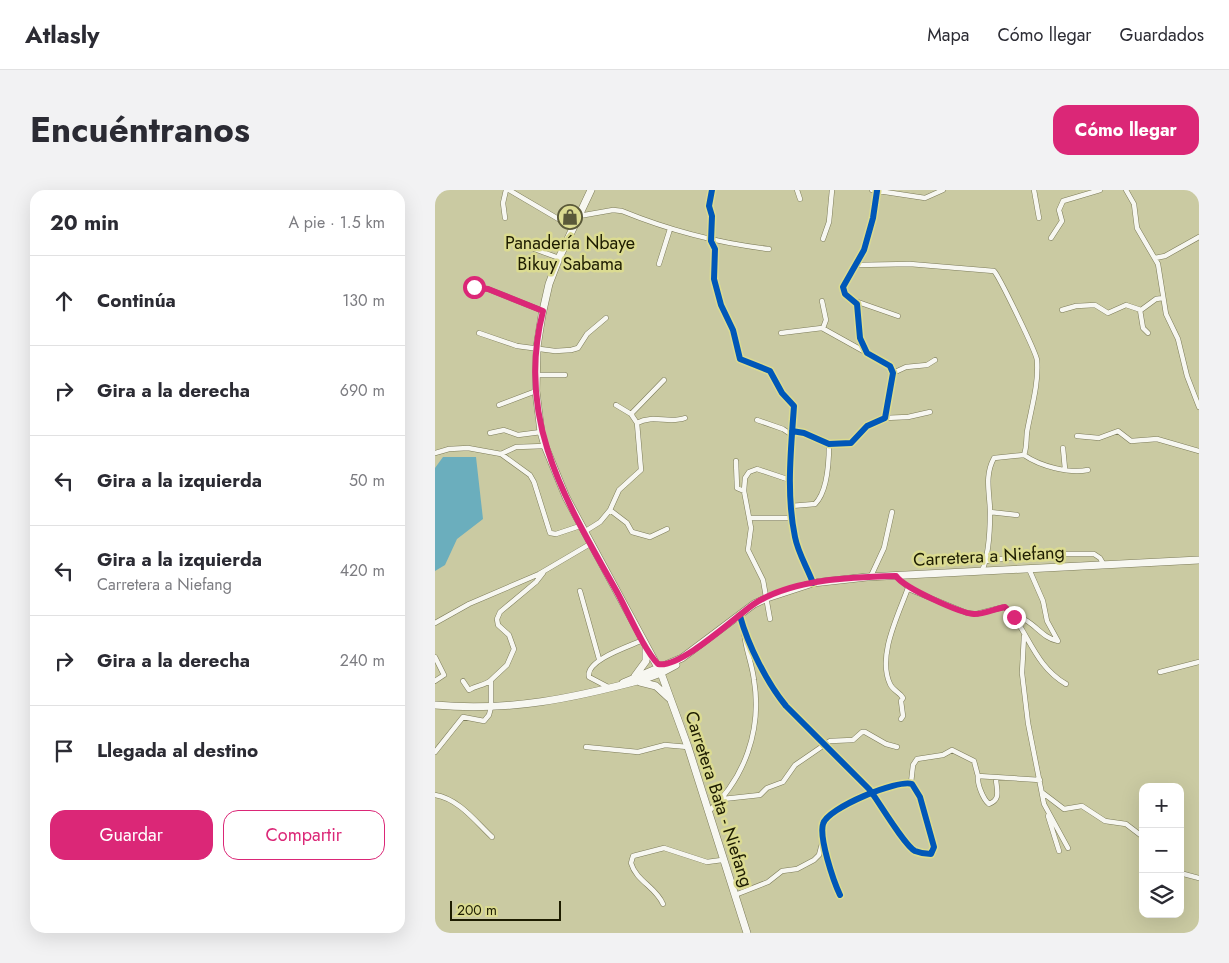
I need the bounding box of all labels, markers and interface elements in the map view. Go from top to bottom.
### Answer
text: Atlasly [25,17,100,52]
text: Mapa [927,22,969,48]
text: Cómo llegar [997,22,1092,48]
text: Guardados [1120,22,1204,48]
text: Encuéntranos [30,105,250,155]
button: Cómo llegar [1053,105,1199,155]
shop icon: Panadería Nbaye Bikuy Sabama [557,204,583,230]
text: 20 min [50,208,119,238]
text: A pie · 1.5 km [288,211,385,234]
place label: Panadería Nbaye Bikuy Sabama [505,230,635,277]
route start [463,276,486,299]
icon: ahead [50,287,78,315]
text: Continúa [97,287,176,314]
text: 130 m [342,289,385,312]
icon: right [50,377,78,405]
text: Gira a la derecha [97,377,250,404]
text: 690 m [340,379,385,402]
icon: left [50,467,78,495]
text: Gira a la izquierda [97,467,262,494]
text: 50 m [349,469,385,492]
street label: Carretera a Niefang [913,539,1065,573]
text: Gira a la izquierda [97,546,262,573]
icon: left [50,557,78,585]
text: 420 m [340,559,385,582]
text: Carretera a Niefang [97,573,232,596]
route end [1003,606,1026,629]
icon: right [50,647,78,675]
text: Gira a la derecha [97,647,250,674]
text: 240 m [340,649,385,672]
street label: Carretera Bata - Niefang [678,708,760,890]
icon: arrive [50,737,78,765]
text: Llegada al destino [97,737,258,764]
map controls [1139,783,1184,918]
button: + [1139,783,1184,828]
button: Guardar [50,810,213,860]
button: Compartir [223,810,385,860]
button: − [1139,828,1184,873]
button: layers [1139,873,1184,918]
scale bar [450,898,561,921]
text: 200 m [457,900,497,920]

